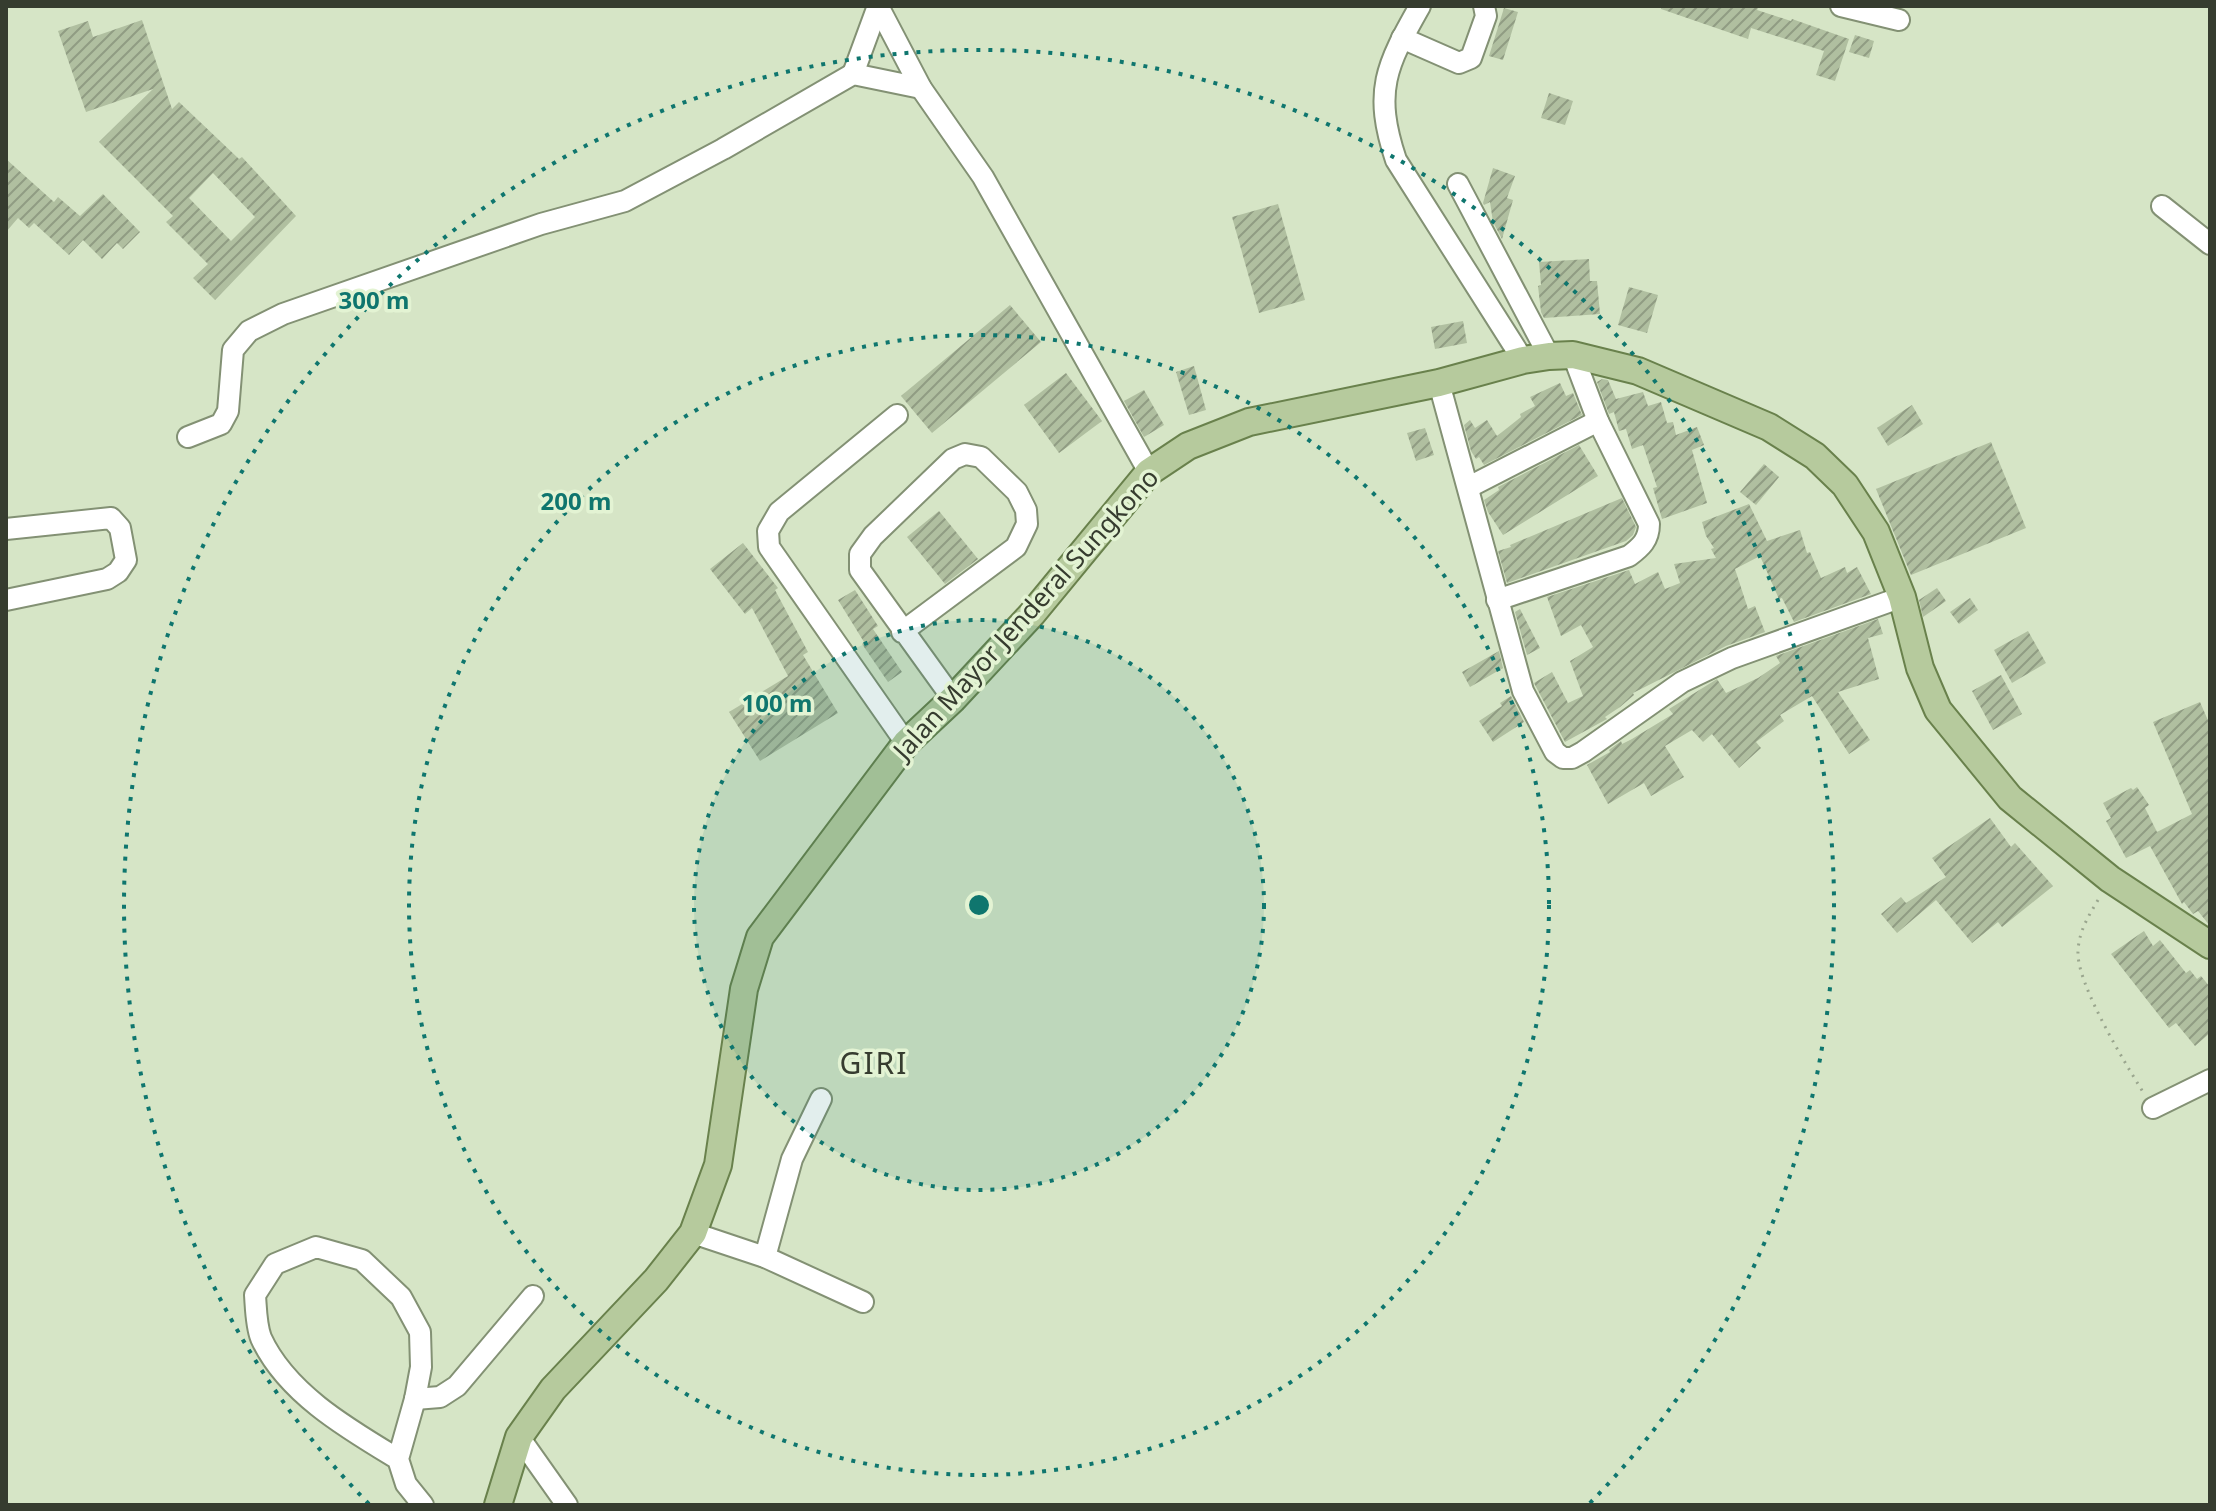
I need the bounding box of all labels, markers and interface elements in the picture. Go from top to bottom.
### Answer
text: 300 m [339,283,409,316]
street label: Jalan Mayor Jenderal Sungkono [882,460,1166,769]
text: 200 m [541,484,611,517]
text: 100 m [742,686,812,719]
centre of rings [965,891,993,919]
district label: GIRI [840,1042,908,1083]

